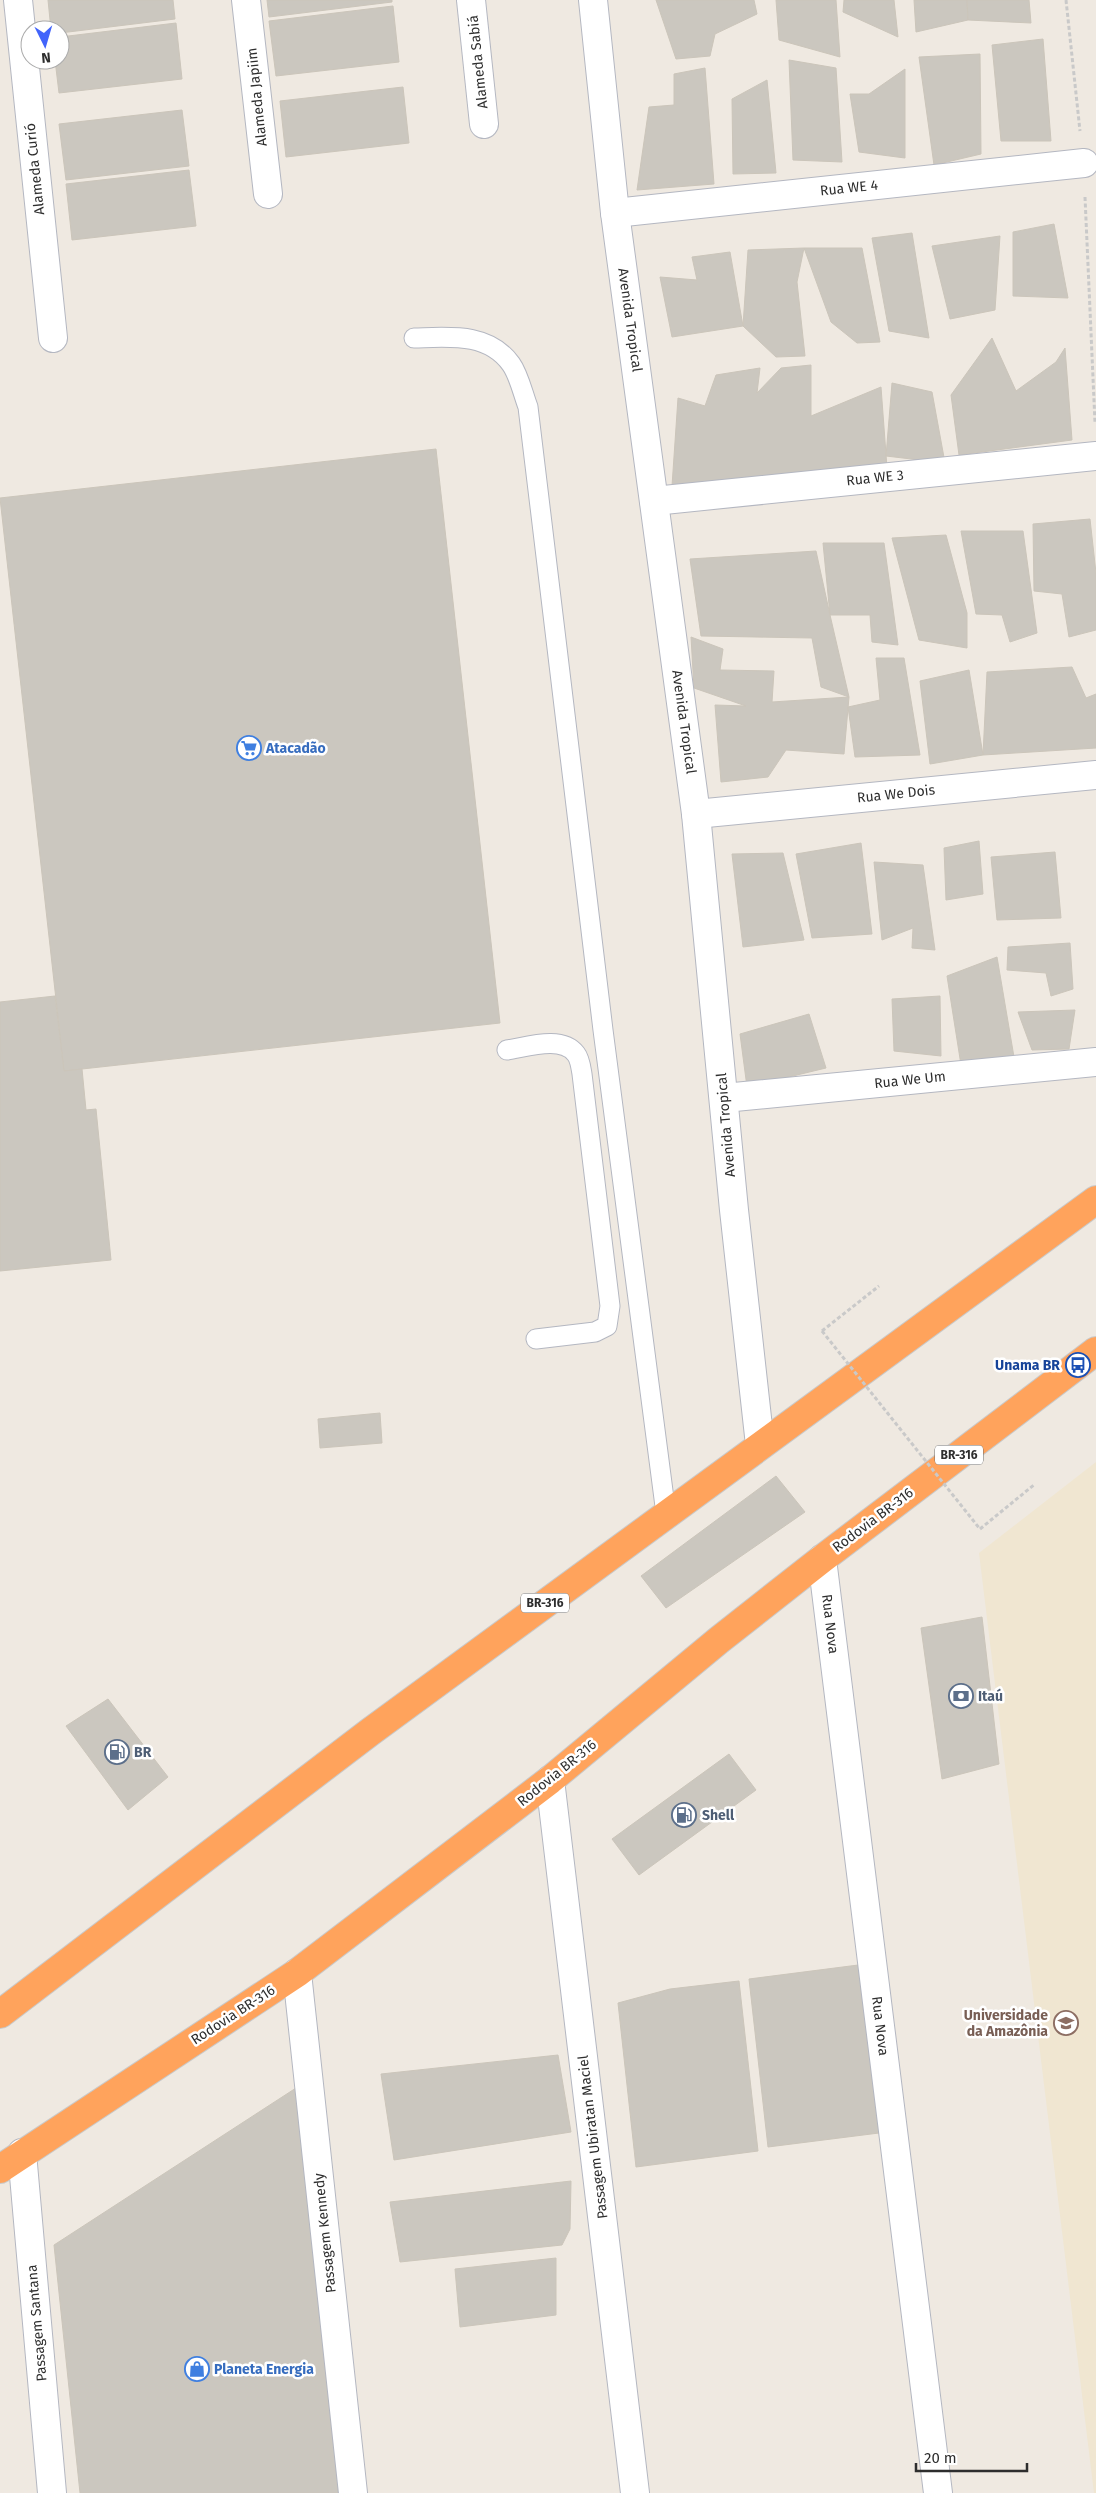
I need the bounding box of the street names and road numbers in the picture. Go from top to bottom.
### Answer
street label: Alameda Sabiá [465,14,491,110]
street label: Alameda Japiim [243,47,271,147]
street label: Alameda Curió [22,122,48,216]
street label: Rua WE 4 [819,176,879,199]
street label: Avenida Tropical [614,267,646,373]
street label: Rua WE 3 [845,467,905,489]
street label: Avenida Tropical [668,669,700,775]
street label: Rua We Dois [856,781,936,807]
street label: Rua We Um [873,1068,947,1092]
street label: Avenida Tropical [713,1072,739,1178]
road number: BR-316 [935,1446,983,1464]
street label: Rodovia BR-316 [829,1484,917,1556]
street label: Rua Nova [818,1593,842,1655]
road number: BR-316 [521,1594,569,1612]
street label: Rodovia BR-316 [514,1736,600,1810]
street label: Rodovia BR-316 [188,1982,278,2048]
street label: Rua Nova [868,1995,892,2057]
street label: Passagem Ubiratan Maciel [575,2054,611,2220]
street label: Passagem Kennedy [310,2172,340,2294]
street label: Passagem Santana [23,2264,51,2382]

